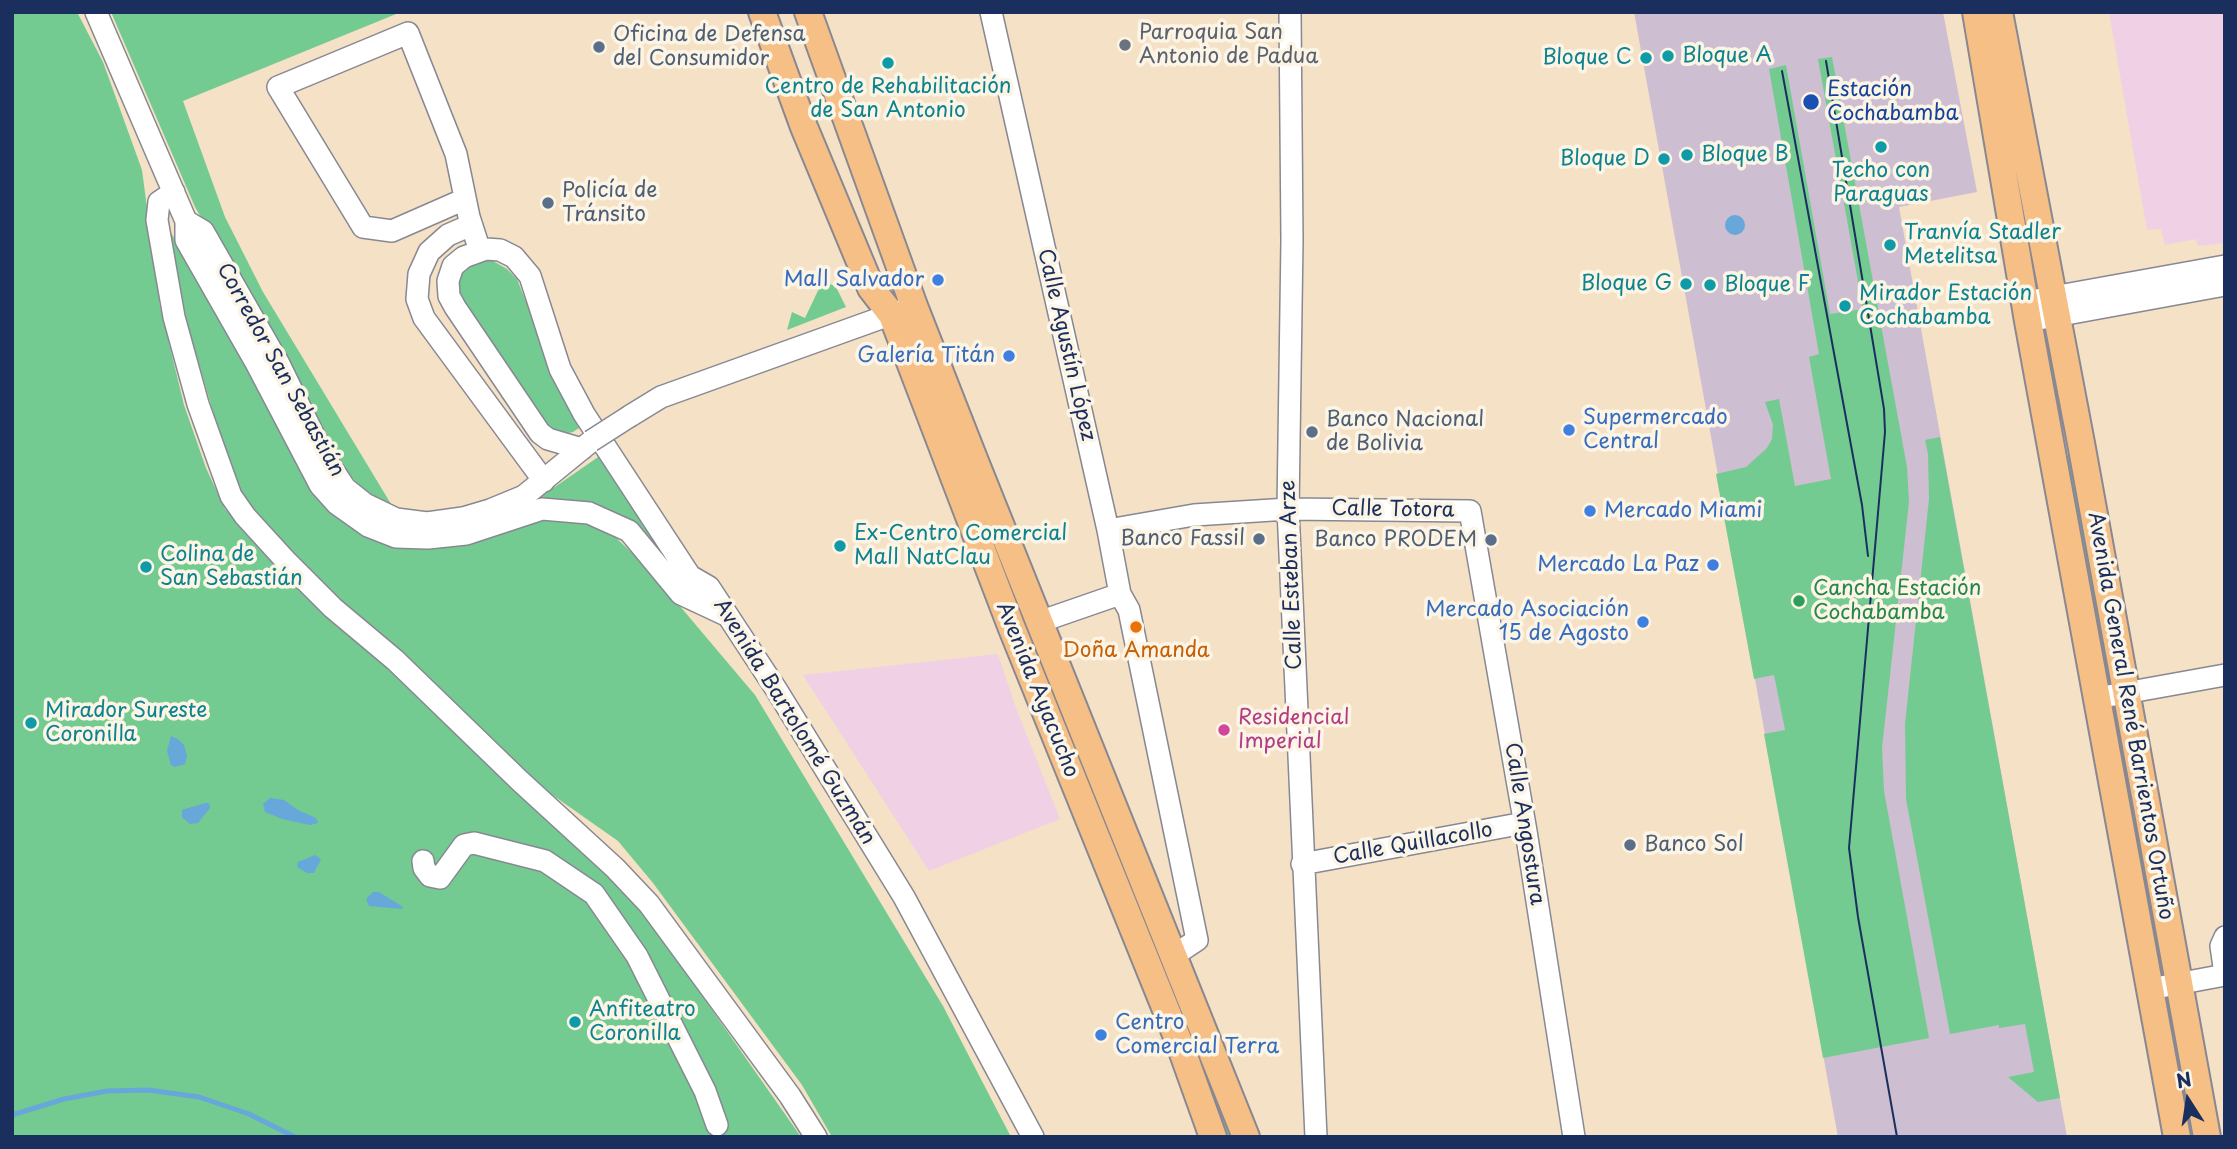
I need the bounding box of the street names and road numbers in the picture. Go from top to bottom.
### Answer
street label: Calle Agustín López [1032,246,1100,444]
street label: Corredor San Sebastián [211,259,349,481]
street label: Calle Esteban Arze [1276,480,1308,670]
street label: Calle Totora [1331,496,1455,524]
street label: Avenida General René Barrientos Ortuño [2082,510,2178,922]
street label: Avenida Bartolomé Guzmán [708,594,880,850]
street label: Avenida Ayacucho [990,599,1084,781]
street label: Calle Angostura [1499,741,1549,907]
street label: Calle Quillacollo [1331,818,1495,870]

